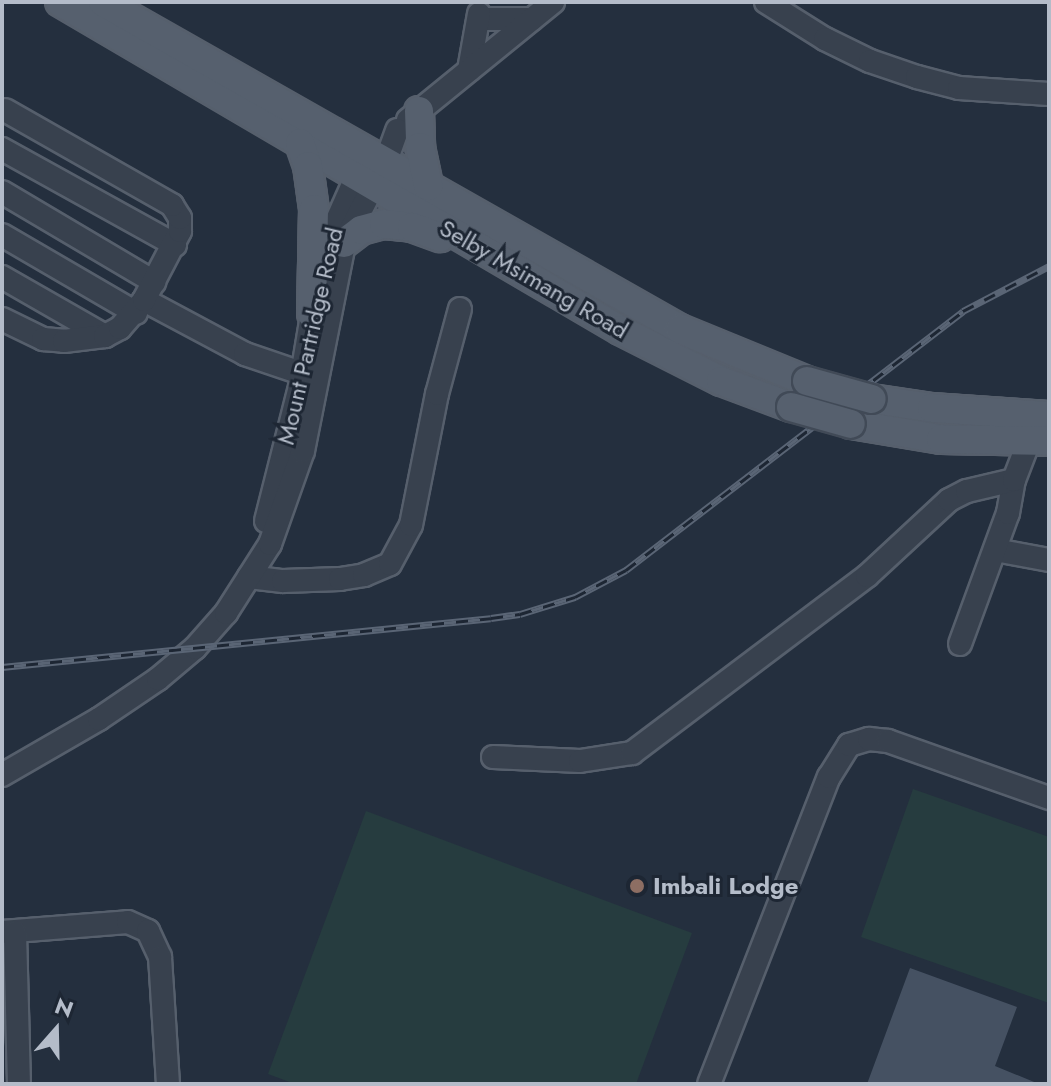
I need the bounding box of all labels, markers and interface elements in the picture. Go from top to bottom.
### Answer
street label: Selby Msimang Road [435,213,633,345]
street label: Mount Partridge Road [271,225,349,447]
place label: Imbali Lodge [653,872,798,900]
marker: Imbali Lodge [628,877,646,895]
text: N [51,989,78,1025]
north arrow [16,990,96,1070]

